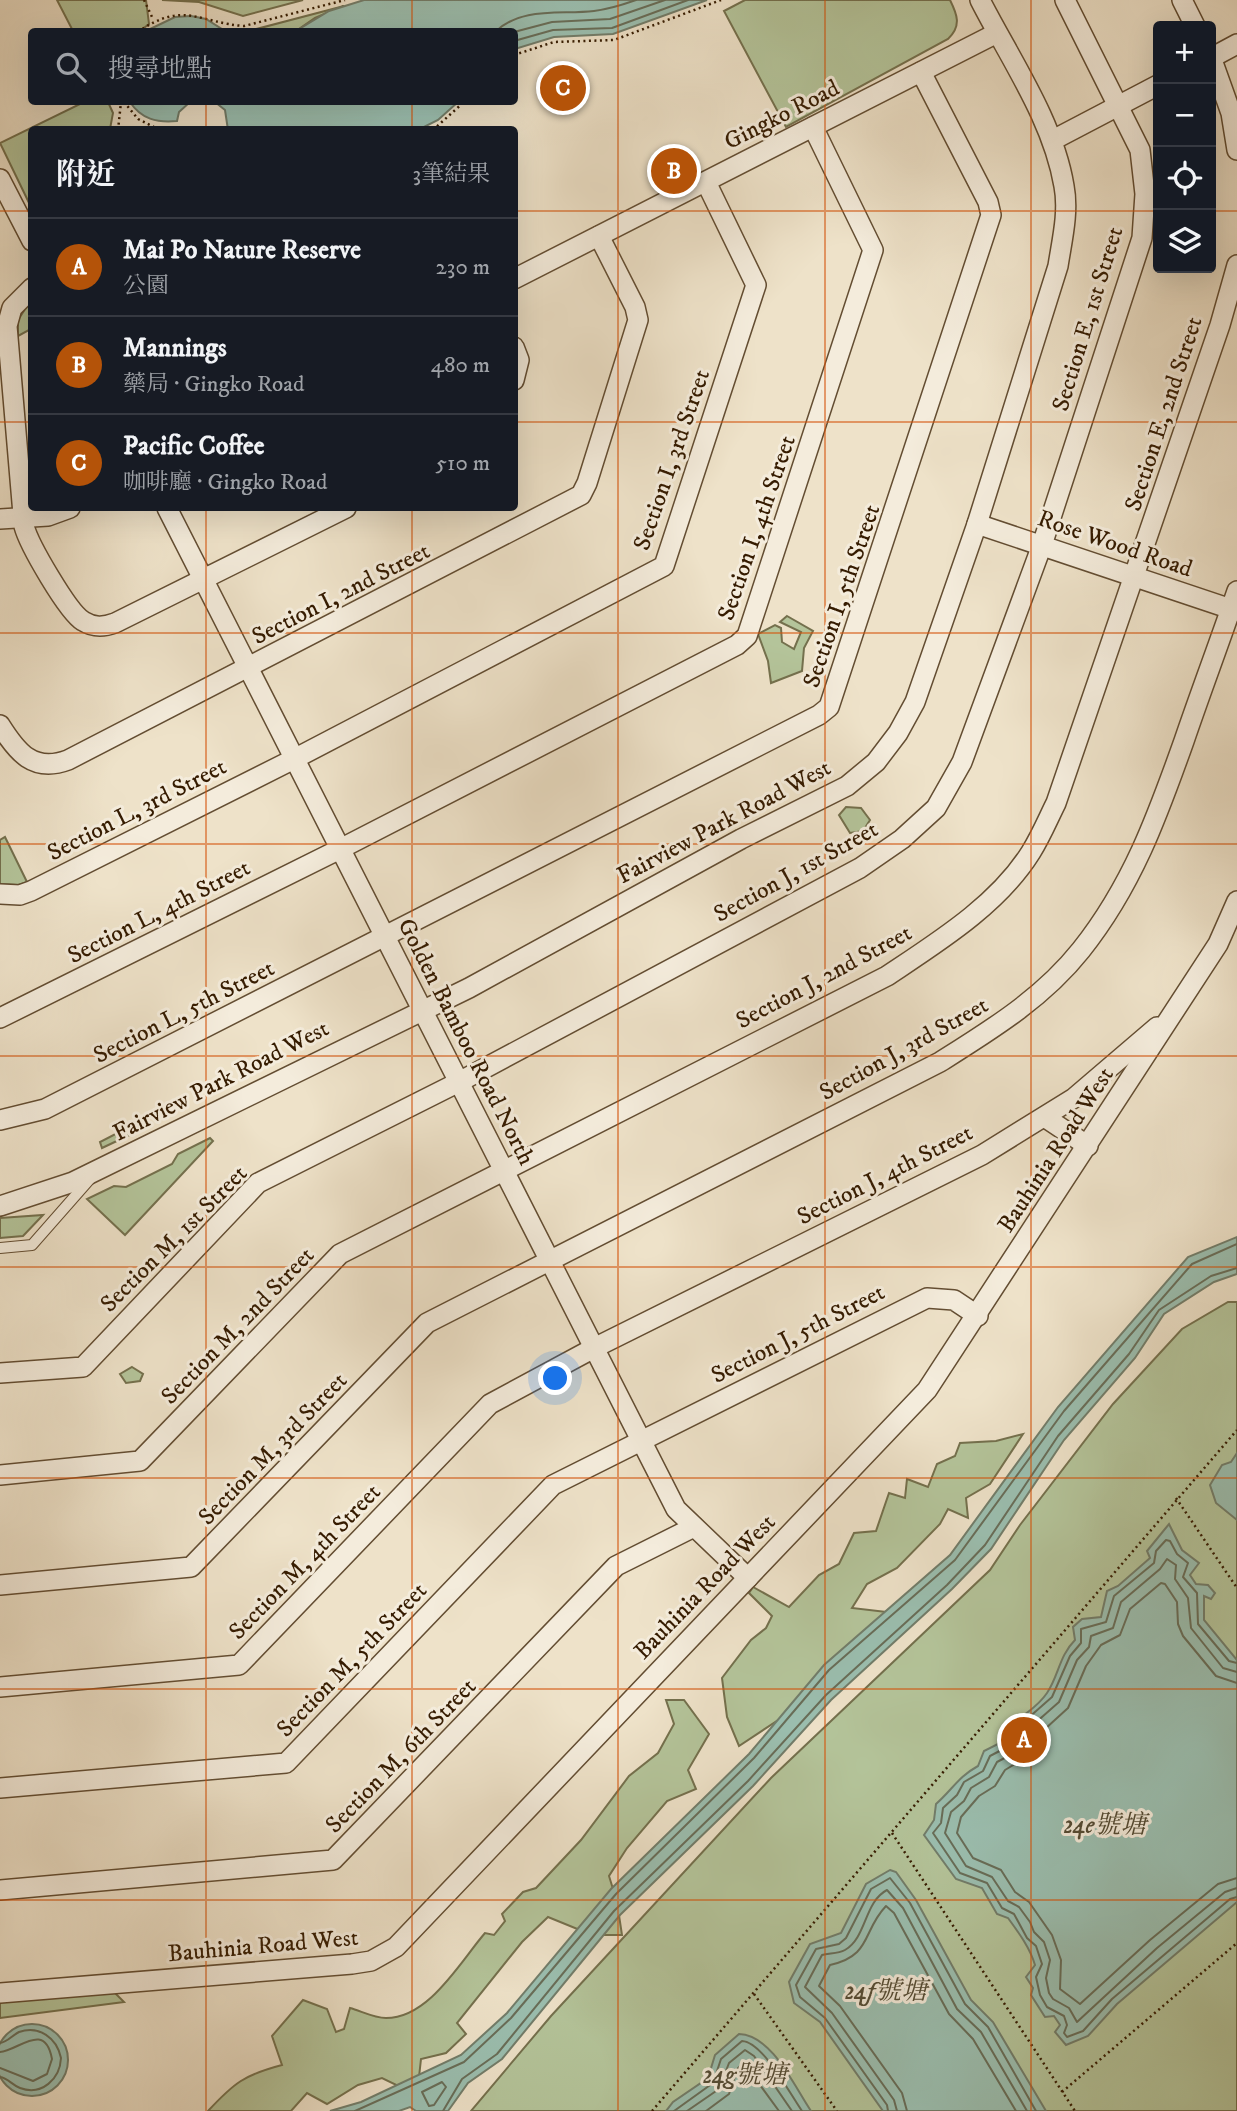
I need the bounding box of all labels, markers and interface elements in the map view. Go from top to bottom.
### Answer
map controls [1153,21,1216,273]
button: + [1153,21,1216,84]
search box [28,28,518,105]
icon: search [52,48,90,86]
text: 搜尋地點 [108,53,212,86]
pin: C [540,62,586,114]
street label: Gingko Road [719,73,845,157]
button: − [1153,84,1216,147]
pin: B [651,145,697,197]
button: locate [1153,147,1216,210]
text: 附近 [56,157,116,194]
text: 3筆結果 [412,160,490,189]
button: layers [1153,210,1216,273]
street label: Section E, 1st Street [1046,223,1130,415]
text: Mai Po Nature Reserve [123,234,361,267]
text: A [72,253,86,282]
text: 230 m [436,253,490,282]
text: 公園 [123,272,169,301]
street label: Section E, 2nd Street [1118,313,1210,515]
text: Mannings [123,332,227,365]
text: B [72,351,86,380]
text: 480 m [431,351,490,380]
street label: Section I, 3rd Street [627,365,717,554]
text: 藥局 · Gingko Road [123,370,305,399]
text: Pacific Coffee [123,430,264,463]
street label: Section I, 4th Street [711,431,803,624]
text: C [71,449,87,478]
text: 510 m [436,449,490,478]
text: 咖啡廳 · Gingko Road [123,468,328,497]
street label: Section I, 5th Street [797,500,887,692]
street label: Rose Wood Road [1034,504,1196,584]
street label: Section I, 2nd Street [247,536,435,652]
street label: Section L, 3rd Street [43,752,232,868]
street label: Fairview Park Road West [612,753,836,891]
street label: Section J, 1st Street [709,814,884,930]
street label: Section L, 4th Street [63,853,256,971]
street label: Golden Bamboo Road North [391,914,542,1171]
street label: Section J, 2nd Street [731,918,917,1036]
street label: Section L, 5th Street [88,953,280,1071]
street label: Section J, 3rd Street [814,990,994,1108]
street label: Fairview Park Road West [108,1013,334,1148]
street label: Bauhinia Road West [991,1061,1121,1238]
street label: Section J, 4th Street [792,1118,978,1232]
street label: Section M, 1st Street [94,1159,254,1319]
street label: Section M, 2nd Street [155,1241,321,1411]
street label: Section J, 5th Street [706,1277,890,1391]
your location [538,1361,572,1395]
street label: Section M, 3rd Street [192,1366,354,1532]
street label: Section M, 4th Street [223,1477,387,1646]
street label: Bauhinia Road West [628,1508,782,1666]
street label: Section M, 5th Street [270,1576,434,1744]
street label: Section M, 6th Street [319,1672,483,1840]
pin: A [1001,1714,1047,1766]
water label: 24e號塘 [1064,1809,1150,1842]
street label: Bauhinia Road West [166,1923,360,1969]
water label: 24f號塘 [845,1975,931,2008]
water label: 24g號塘 [703,2059,791,2092]

